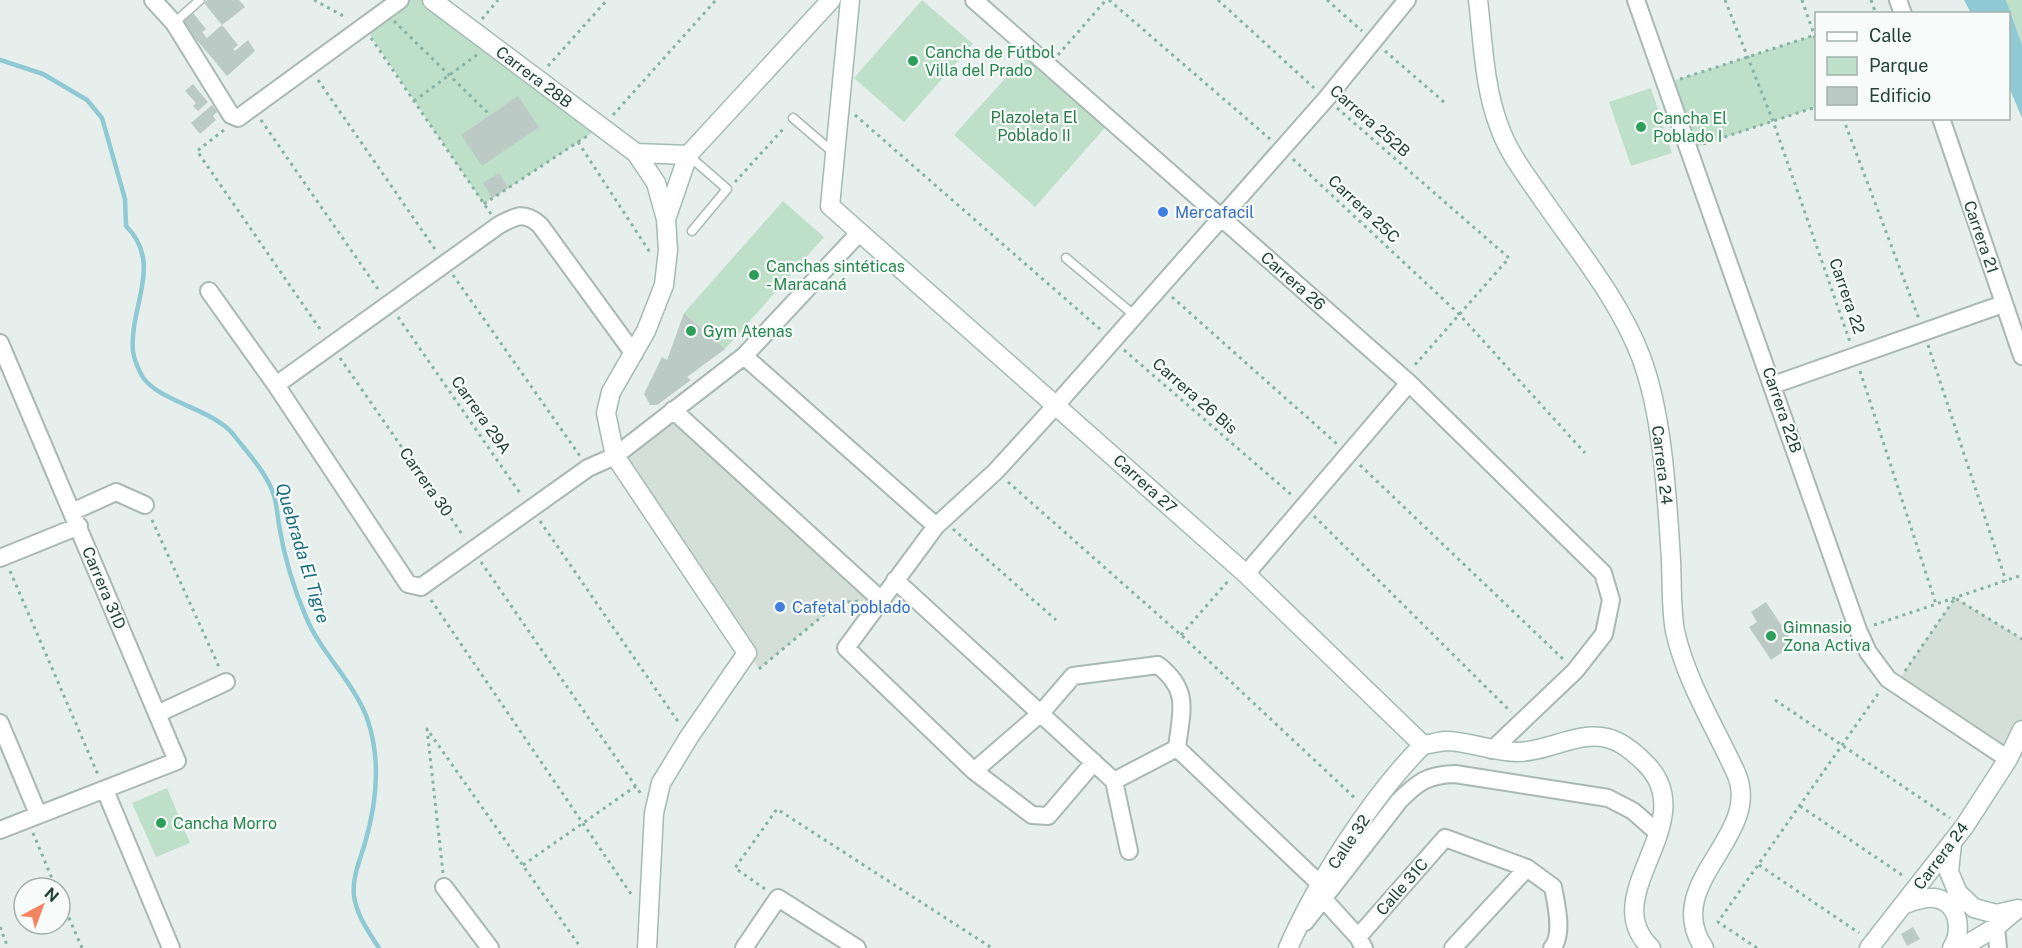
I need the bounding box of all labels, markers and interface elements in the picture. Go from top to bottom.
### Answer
legend [1815,12,2010,120]
text: Calle [1869,25,1912,46]
street label: Carrera 28B [492,42,576,112]
place label: Cancha de Fútbol Villa del Prado [925,43,1055,80]
marker: Cancha de Fútbol Villa del Prado [906,54,920,68]
text: Parque [1869,55,1929,76]
street label: Carrera 252B [1326,81,1414,161]
text: Edificio [1869,85,1931,106]
park label: Plazoleta El Poblado II [990,108,1078,145]
place label: Cancha El Poblado I [1653,109,1727,146]
marker: Cancha El Poblado I [1634,120,1648,134]
street label: Carrera 25C [1324,171,1404,247]
street label: Carrera 21 [1960,198,2002,276]
place label: Mercafacil [1175,203,1254,222]
marker: Mercafacil [1156,205,1170,219]
street label: Carrera 26 [1257,248,1329,314]
street label: Carrera 22 [1825,256,1869,336]
place label: Canchas sintéticas - Maracaná [766,257,905,294]
marker: Canchas sintéticas - Maracaná [747,268,761,282]
place label: Gym Atenas [703,322,793,341]
marker: Gym Atenas [684,324,698,338]
street label: Carrera 26 Bis [1149,354,1241,438]
street label: Carrera 22B [1758,364,1806,456]
street label: Carrera 29A [447,372,515,458]
street label: Carrera 24 [1648,424,1676,506]
street label: Carrera 30 [395,444,457,520]
street label: Carrera 27 [1109,450,1181,518]
water label: Quebrada El Tigre [272,480,334,626]
street label: Carrera 31D [78,544,130,632]
place label: Cafetal poblado [792,598,911,617]
marker: Cafetal poblado [773,600,787,614]
place label: Gimnasio Zona Activa [1783,618,1870,655]
marker: Gimnasio Zona Activa [1764,629,1778,643]
street label: Calle 32 [1324,811,1374,873]
place label: Cancha Morro [173,814,277,833]
marker: Cancha Morro [154,816,168,830]
street label: Carrera 24 [1909,819,1973,893]
street label: Calle 31C [1372,855,1432,919]
north arrow [12,876,72,936]
text: N [41,884,62,906]

